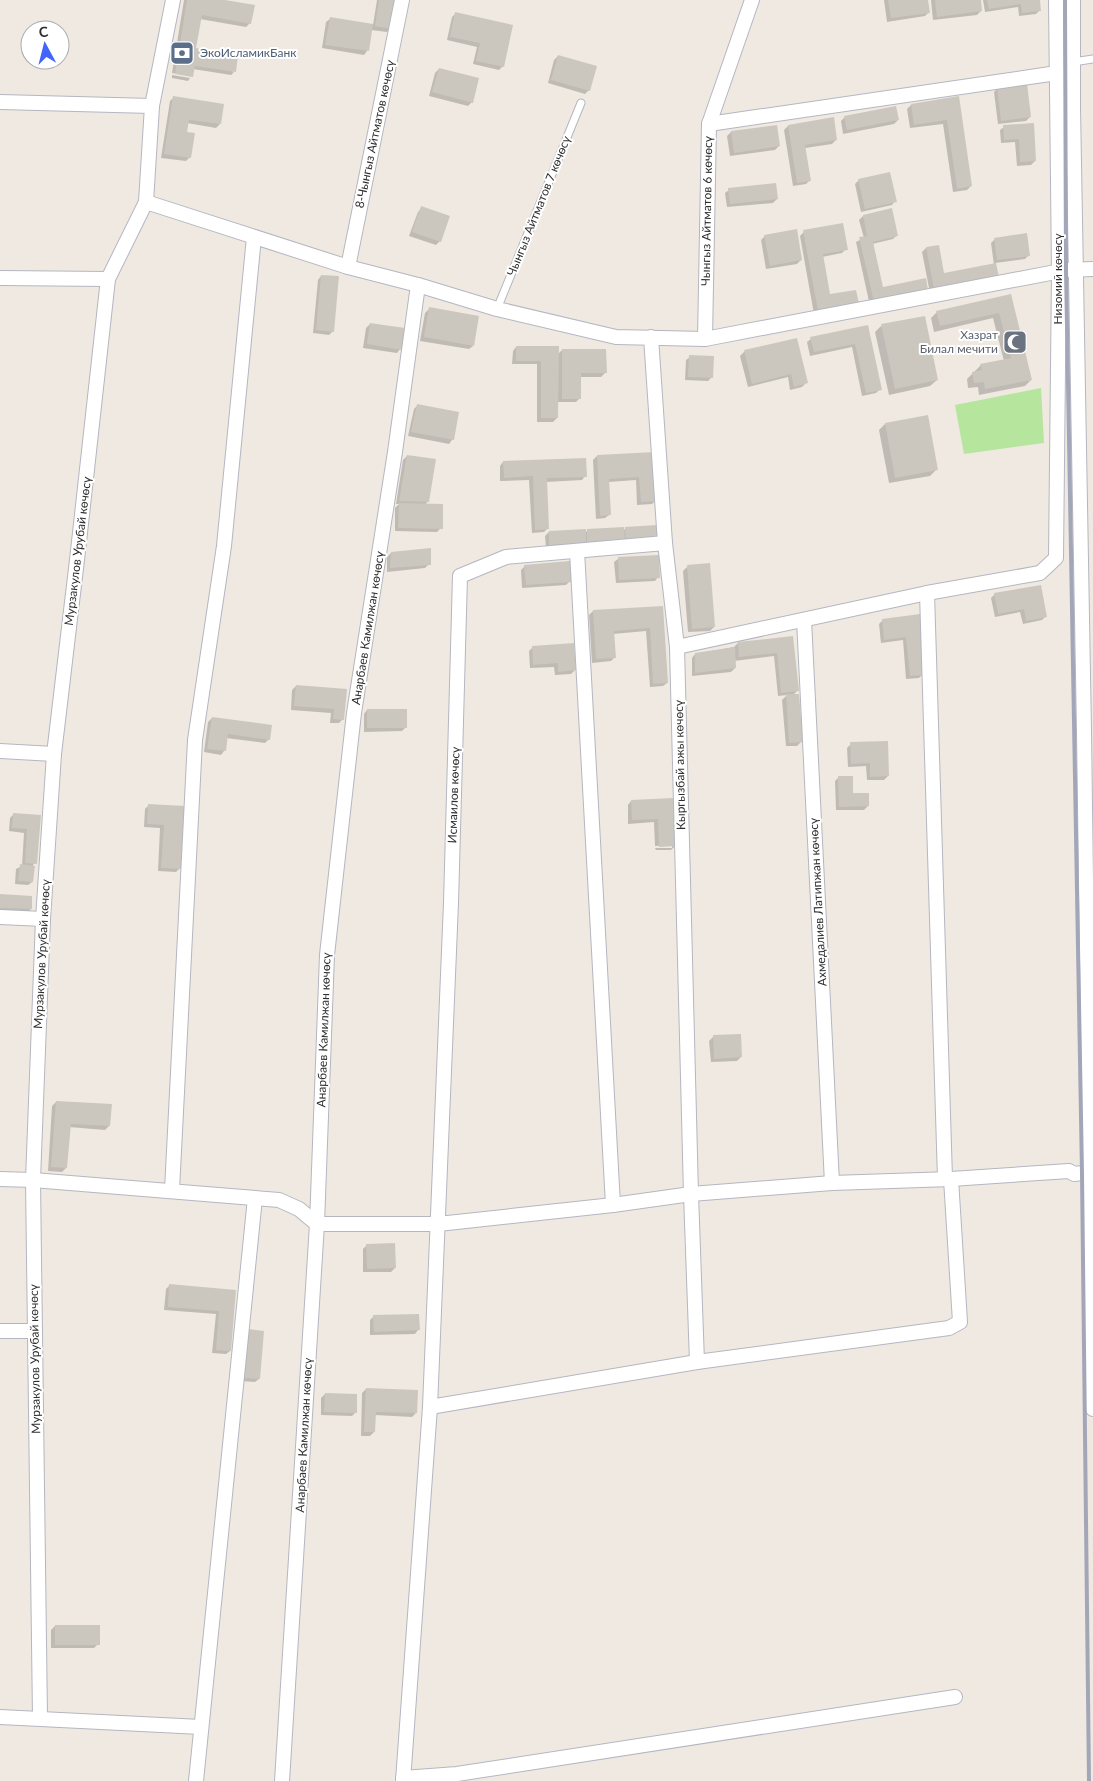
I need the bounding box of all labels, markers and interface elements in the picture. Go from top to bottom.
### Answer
north arrow [20,20,70,70]
text: С [38,23,50,41]
bank icon: ЭкоИсламикБанк [169,40,195,66]
place label: ЭкоИсламикБанк [200,45,297,60]
street label: 8-Чынгыз Айтматов көчөсү [351,58,398,209]
street label: Чынгыз Айтматов 7 көчөсү [503,133,574,278]
street label: Чынгыз Айтматов 6 көчөсү [698,135,715,286]
street label: Низомий көчөсү [1050,233,1065,325]
place label: Хазрат Билал мечити [920,327,998,356]
mosque icon: Хазрат Билал мечити [1002,329,1028,355]
street label: Мурзакулов Урубай көчөсү [61,475,94,626]
street label: Анарбаев Камилжан көчөсү [348,549,387,706]
street label: Кыргызбай ажы көчөсү [671,699,688,830]
street label: Исмаилов көчөсү [444,746,463,843]
street label: Ахмедалиев Латипжан көчөсү [806,817,829,987]
street label: Мурзакулов Урубай көчөсү [30,878,53,1029]
street label: Анарбаев Камилжан көчөсү [313,951,334,1108]
street label: Мурзакулов Урубай көчөсү [26,1283,43,1434]
street label: Анарбаев Камилжан көчөсү [292,1356,315,1513]

